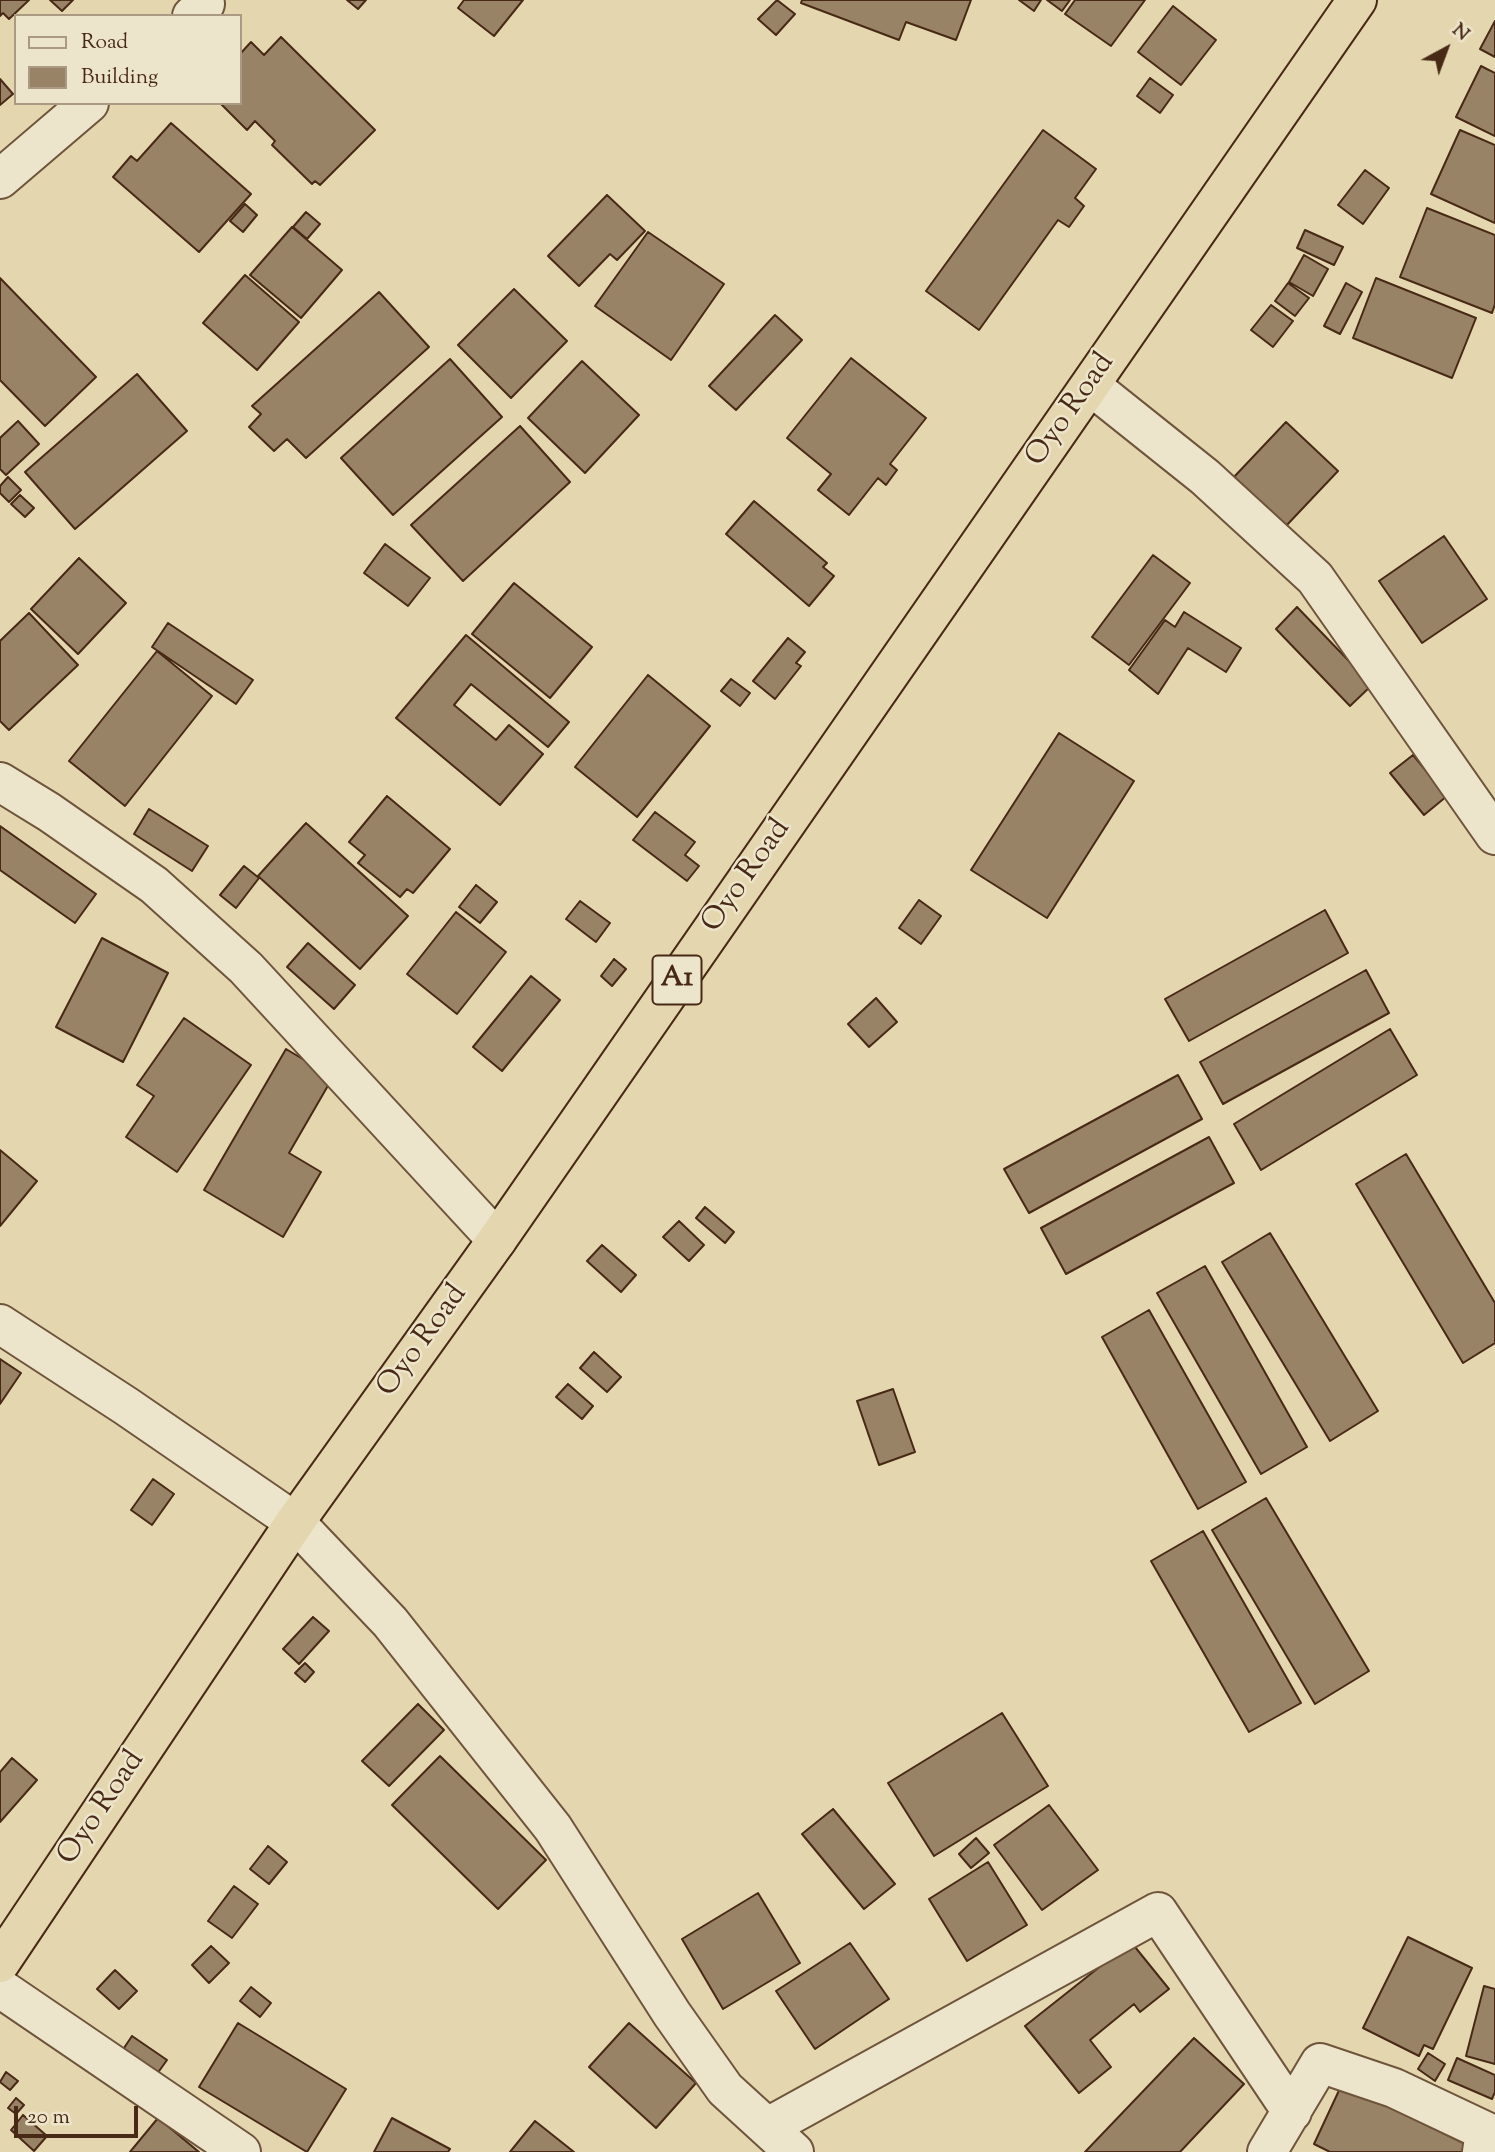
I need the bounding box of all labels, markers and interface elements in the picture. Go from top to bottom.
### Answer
legend [14,14,242,105]
north arrow [1411,14,1481,84]
text: N [1446,18,1475,48]
text: Road [81,28,128,58]
text: Building [81,63,158,93]
street label: Oyo Road [1020,347,1124,475]
street label: Oyo Road [696,813,800,941]
road number: A1 [652,956,702,1004]
street label: Oyo Road [371,1279,477,1405]
street label: Oyo Road [52,1745,154,1873]
scale bar [18,2092,142,2136]
text: 20 m [27,2103,70,2133]

